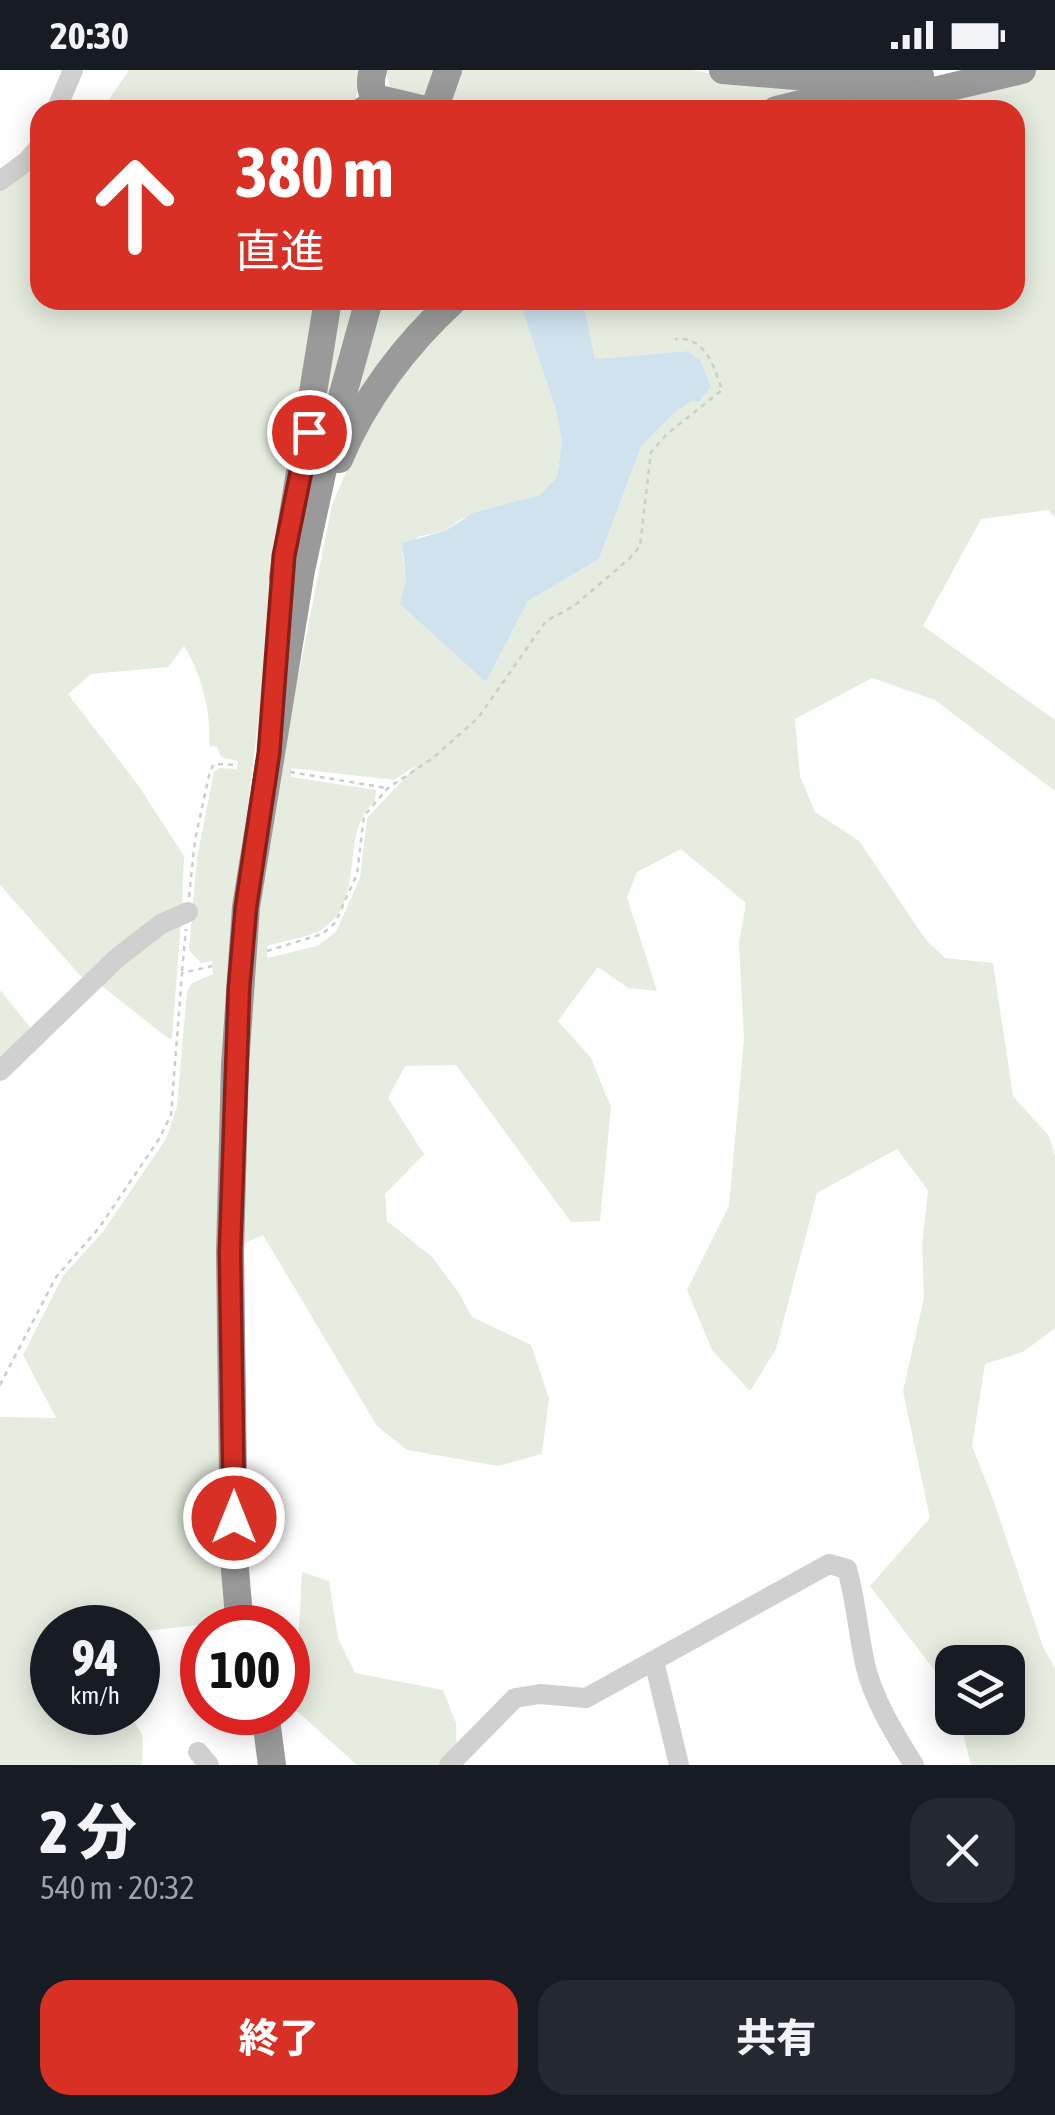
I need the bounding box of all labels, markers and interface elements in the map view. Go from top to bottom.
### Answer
text: 20:30 [50,14,129,57]
text: 380 m [235,132,394,212]
icon: ahead [70,140,200,270]
text: 直進 [235,225,325,277]
pin [267,390,352,475]
icon: arrive [282,405,337,460]
position arrow [182,1466,286,1570]
speed limit sign: 100 [180,1605,310,1735]
text: 94 [71,1629,118,1687]
map controls [935,1645,1025,1735]
button: layers [935,1645,1025,1735]
text: km/h [70,1681,120,1709]
text: 2 分 [40,1797,136,1866]
button: close [910,1798,1015,1903]
text: 540 m · 20:32 [40,1869,195,1906]
button: 終了 [40,1980,518,2095]
button: 共有 [538,1980,1015,2095]

